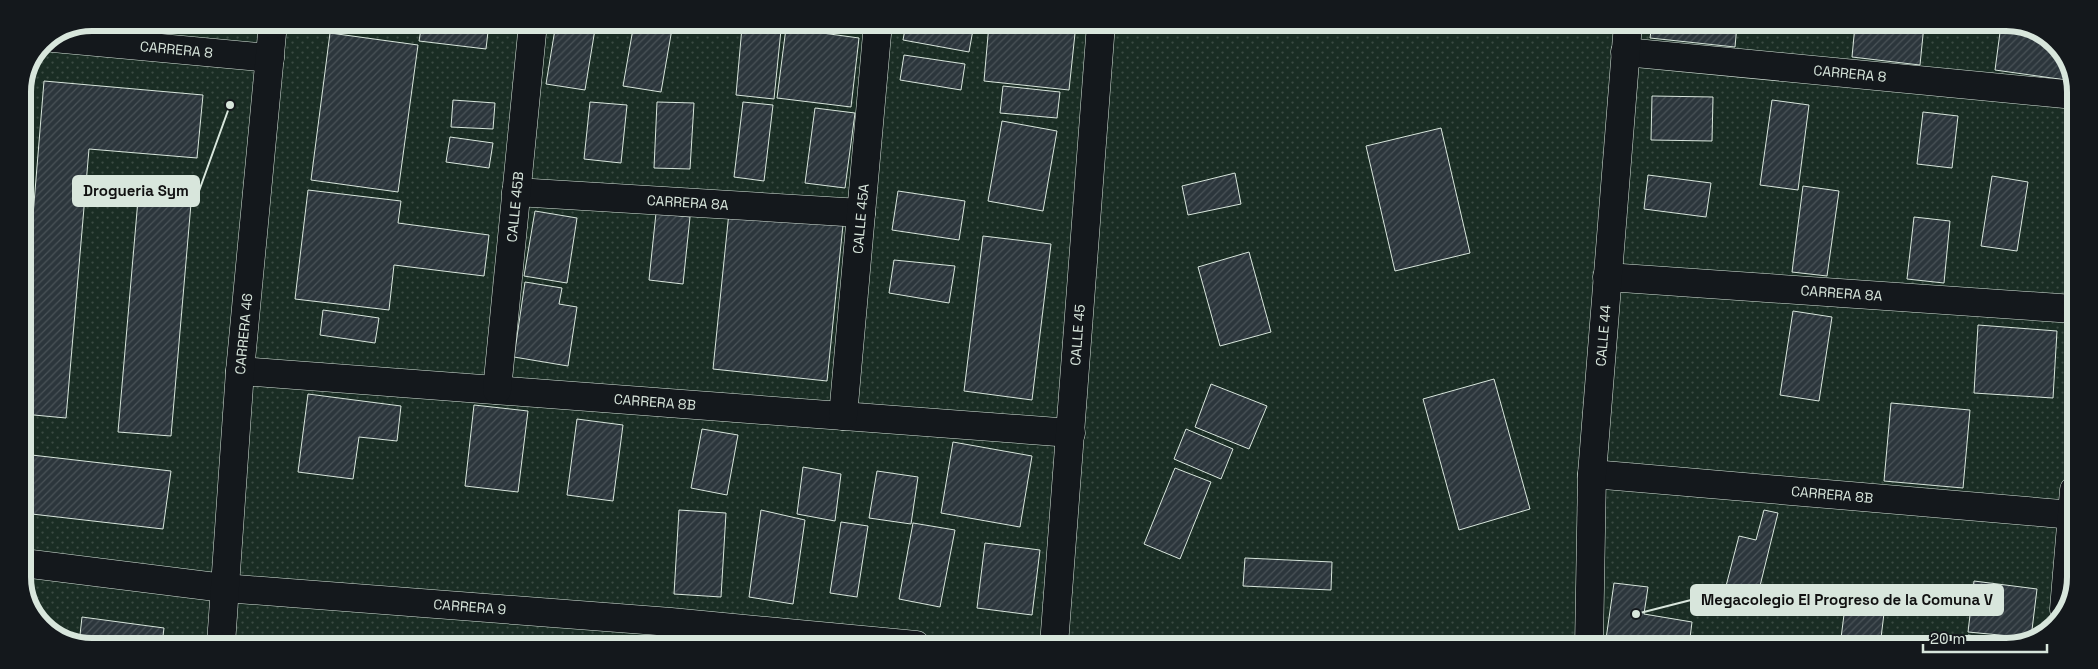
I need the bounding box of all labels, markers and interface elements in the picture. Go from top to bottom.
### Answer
street label: CARRERA 8 [139,37,214,62]
street label: CARRERA 8 [1813,61,1888,86]
street label: CALLE 45B [503,171,527,243]
callout: Drogueria Sym [73,176,199,206]
text: Drogueria Sym [83,181,189,200]
street label: CALLE 45A [848,183,873,255]
street label: CARRERA 8A [646,191,729,214]
street label: CARRERA 8A [1800,281,1883,305]
street label: CARRERA 46 [231,292,256,375]
street label: CALLE 45 [1066,303,1089,366]
street label: CALLE 44 [1592,304,1615,367]
street label: CARRERA 8B [613,390,697,414]
street label: CARRERA 8B [1790,482,1874,507]
callout: Megacolegio El Progreso de la Comuna V [1691,585,2003,615]
text: Megacolegio El Progreso de la Comuna V [1701,590,1993,609]
street label: CARRERA 9 [433,595,507,618]
scale bar [1923,622,2047,654]
text: 20 m [1930,629,1965,648]

